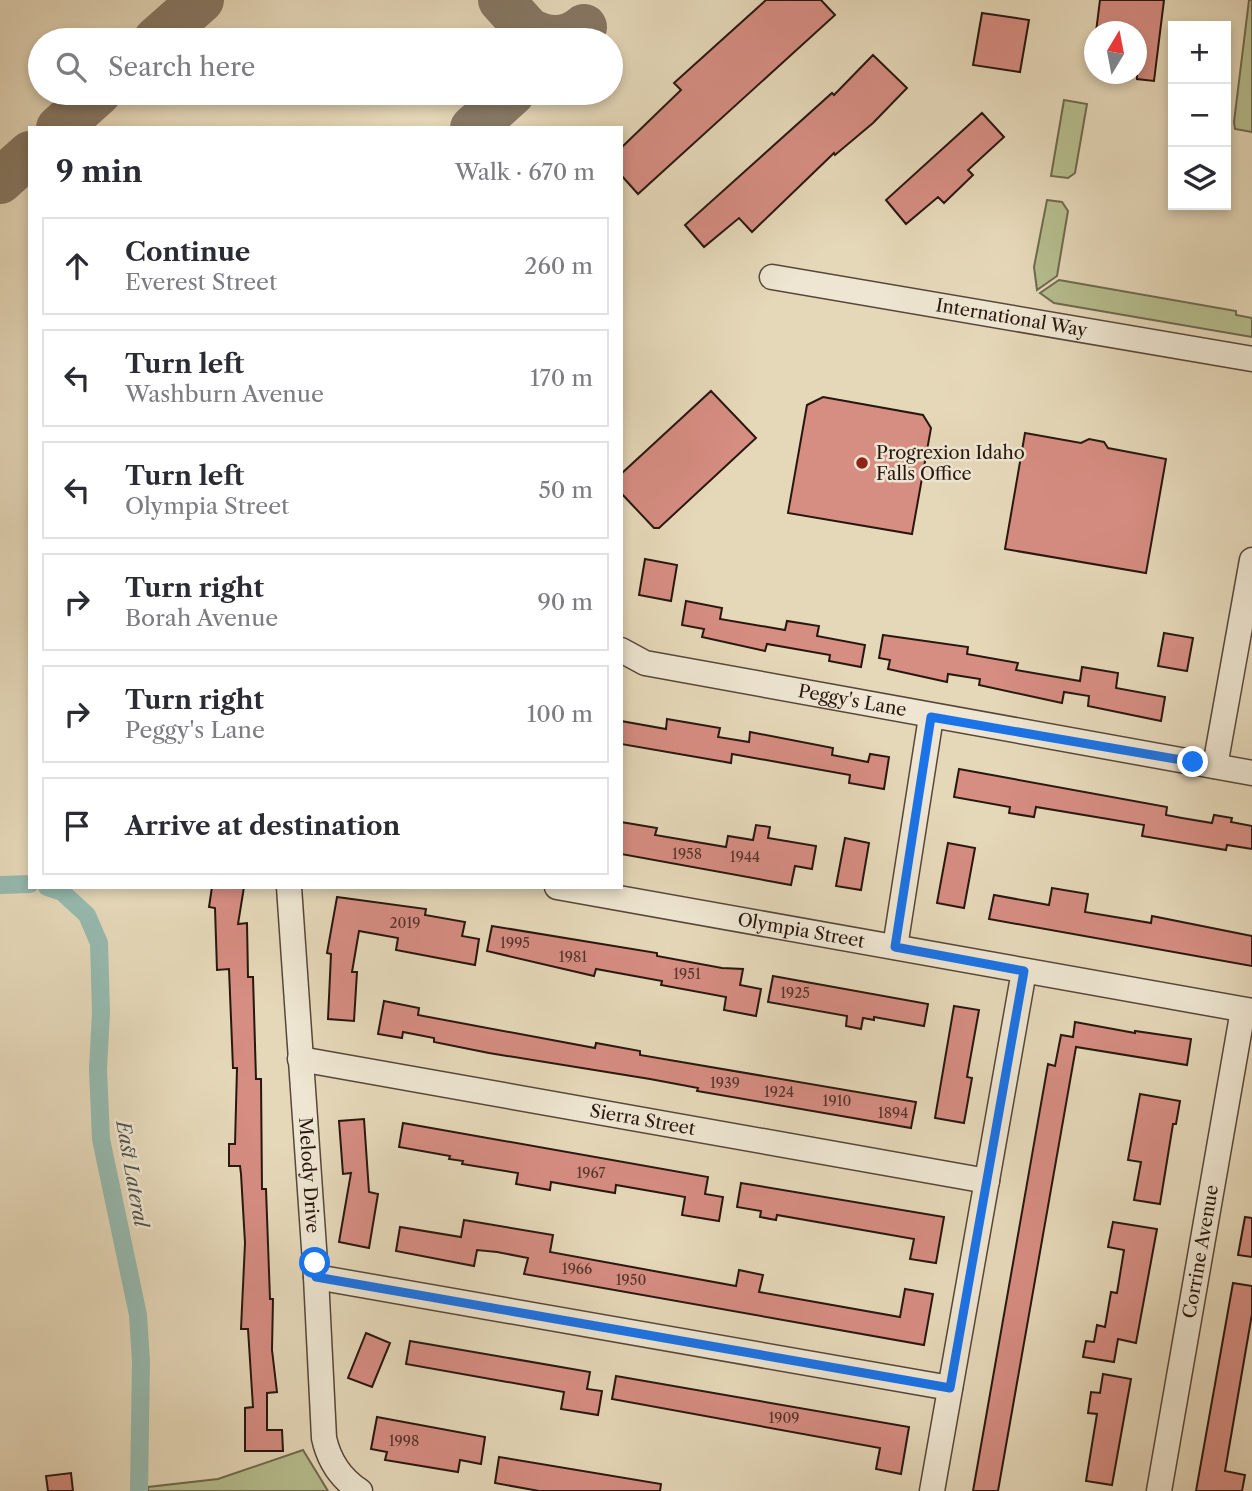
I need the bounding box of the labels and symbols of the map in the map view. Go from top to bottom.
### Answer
north arrow [1084,21,1147,84]
street label: International Way [934,294,1090,342]
place label: Progrexion Idaho Falls Office [876,442,1025,485]
marker: Progrexion Idaho Falls Office [854,455,870,471]
street label: Peggy's Lane [796,680,908,721]
route end [1177,746,1208,777]
house number: 1958 [672,845,702,863]
house number: 1944 [730,848,760,866]
street label: Olympia Street [736,908,867,953]
house number: 2019 [389,914,421,932]
house number: 1995 [500,934,530,952]
house number: 1981 [559,948,587,966]
house number: 1951 [673,965,701,983]
house number: 1925 [780,984,810,1002]
house number: 1939 [710,1074,740,1092]
house number: 1924 [764,1083,794,1101]
house number: 1910 [823,1092,852,1110]
street label: Sierra Street [588,1100,698,1140]
house number: 1894 [878,1104,908,1122]
water label: East Lateral [111,1117,153,1231]
street label: Melody Drive [294,1117,324,1234]
house number: 1967 [576,1164,606,1182]
street label: Corrine Avenue [1178,1183,1223,1320]
route start [299,1247,330,1278]
house number: 1966 [562,1260,592,1278]
house number: 1950 [616,1271,646,1289]
house number: 1909 [768,1409,800,1427]
house number: 1998 [389,1432,419,1450]

